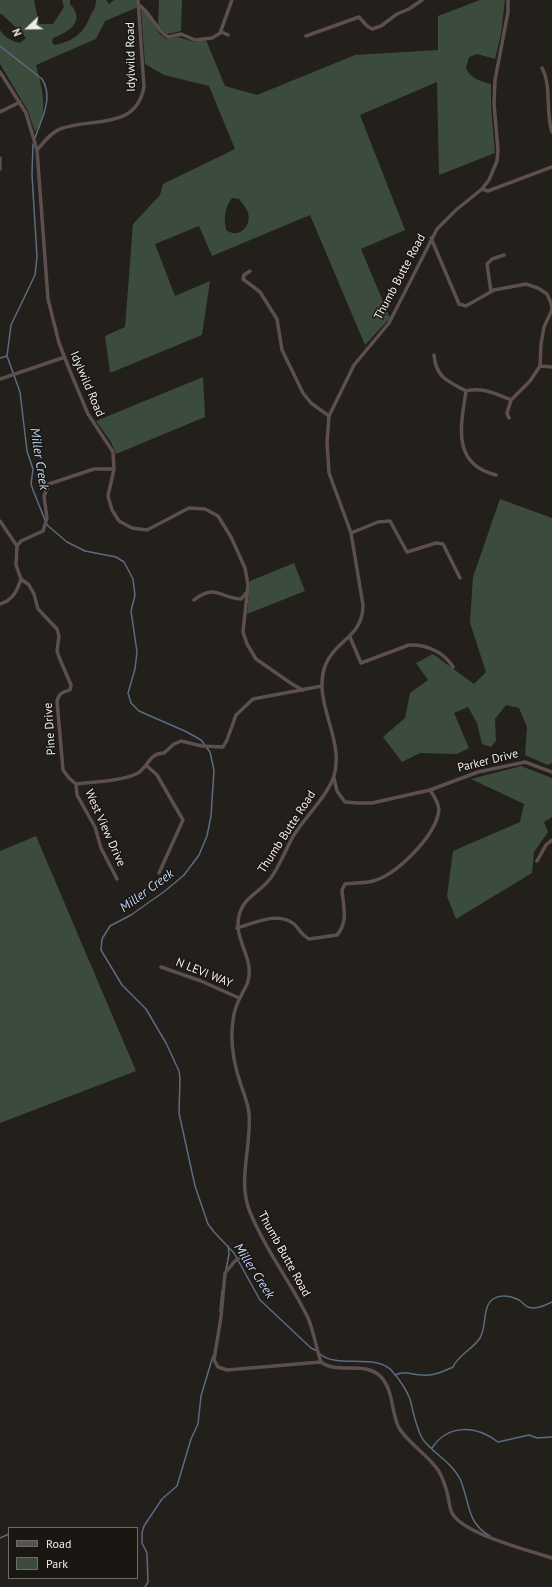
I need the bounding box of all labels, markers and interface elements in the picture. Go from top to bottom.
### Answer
north arrow [8,8,48,48]
street label: Idylwild Road [123,22,139,92]
text: N [9,27,25,38]
street label: Thumb Butte Road [371,232,429,322]
street label: Idylwild Road [67,349,107,419]
water label: Miller Creek [26,427,52,491]
street label: Pine Drive [41,702,59,756]
street label: Parker Drive [456,746,520,776]
street label: West View Drive [82,787,128,869]
street label: Thumb Butte Road [255,788,319,876]
water label: Miller Creek [117,866,177,916]
street label: N LEVI WAY [174,955,234,991]
street label: Thumb Butte Road [255,1209,313,1299]
water label: Miller Creek [230,1240,278,1302]
legend [8,1527,138,1579]
text: Road [46,1536,71,1551]
text: Park [46,1556,68,1571]

